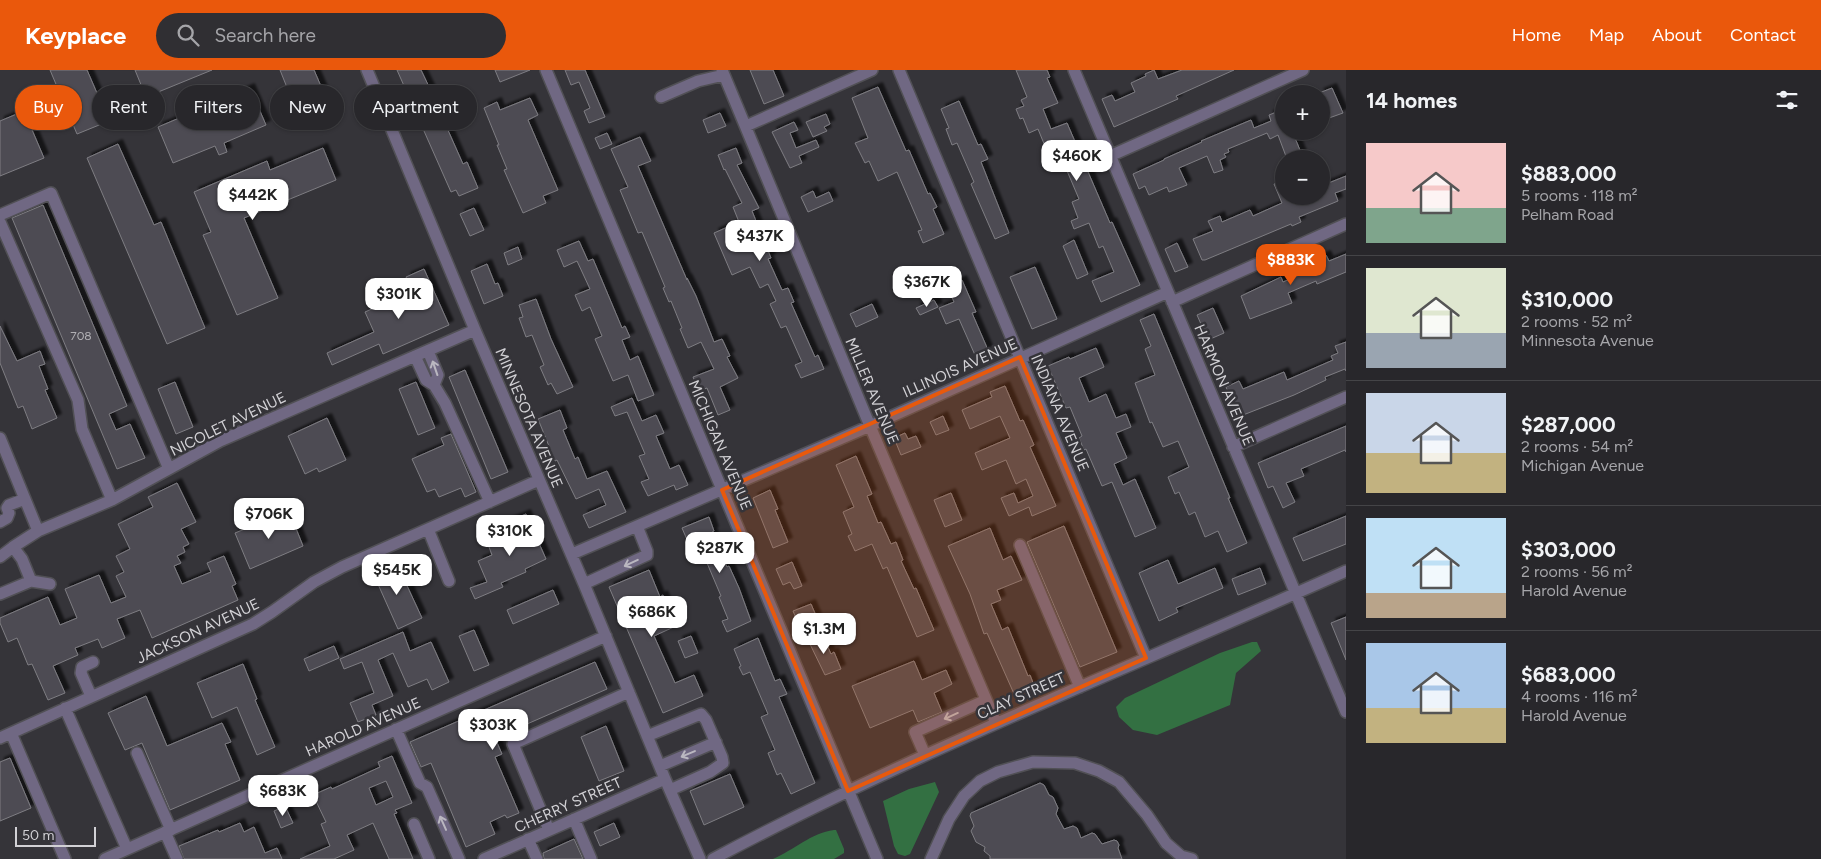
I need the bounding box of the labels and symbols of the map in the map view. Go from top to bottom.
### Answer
pin: $460K [1042,140,1112,182]
pin: $442K [218,178,288,221]
pin: $437K [725,220,795,262]
pin: $883K [1256,244,1326,286]
pin: $367K [892,266,962,308]
pin: $301K [364,278,434,320]
street label: HARMON AVENUE [1190,321,1258,449]
house number: 708 [70,329,92,343]
street label: MILLER AVENUE [841,335,903,447]
street label: ILLINOIS AVENUE [900,335,1020,401]
street label: MINNESOTA AVENUE [491,345,567,491]
street label: INDIANA AVENUE [1027,352,1093,474]
one-way arrow [430,360,439,376]
street label: MICHIGAN AVENUE [684,377,756,513]
street label: NICOLET AVENUE [167,388,289,460]
pin: $706K [234,498,304,540]
pin: $310K [475,514,545,557]
pin: $287K [685,532,755,574]
pin: $545K [362,554,432,596]
one-way arrow [624,559,639,569]
street label: JACKSON AVENUE [134,595,262,667]
pin: $686K [617,596,687,638]
pin: $1.3M [789,612,859,655]
street label: CLAY STREET [974,668,1068,723]
street label: HAROLD AVENUE [303,694,423,760]
pin: $303K [458,708,528,751]
one-way arrow [944,712,959,722]
one-way arrow [681,750,696,760]
street label: CHERRY STREET [512,773,625,837]
pin: $683K [248,774,318,817]
one-way arrow [437,816,447,831]
scale bar [15,824,96,847]

